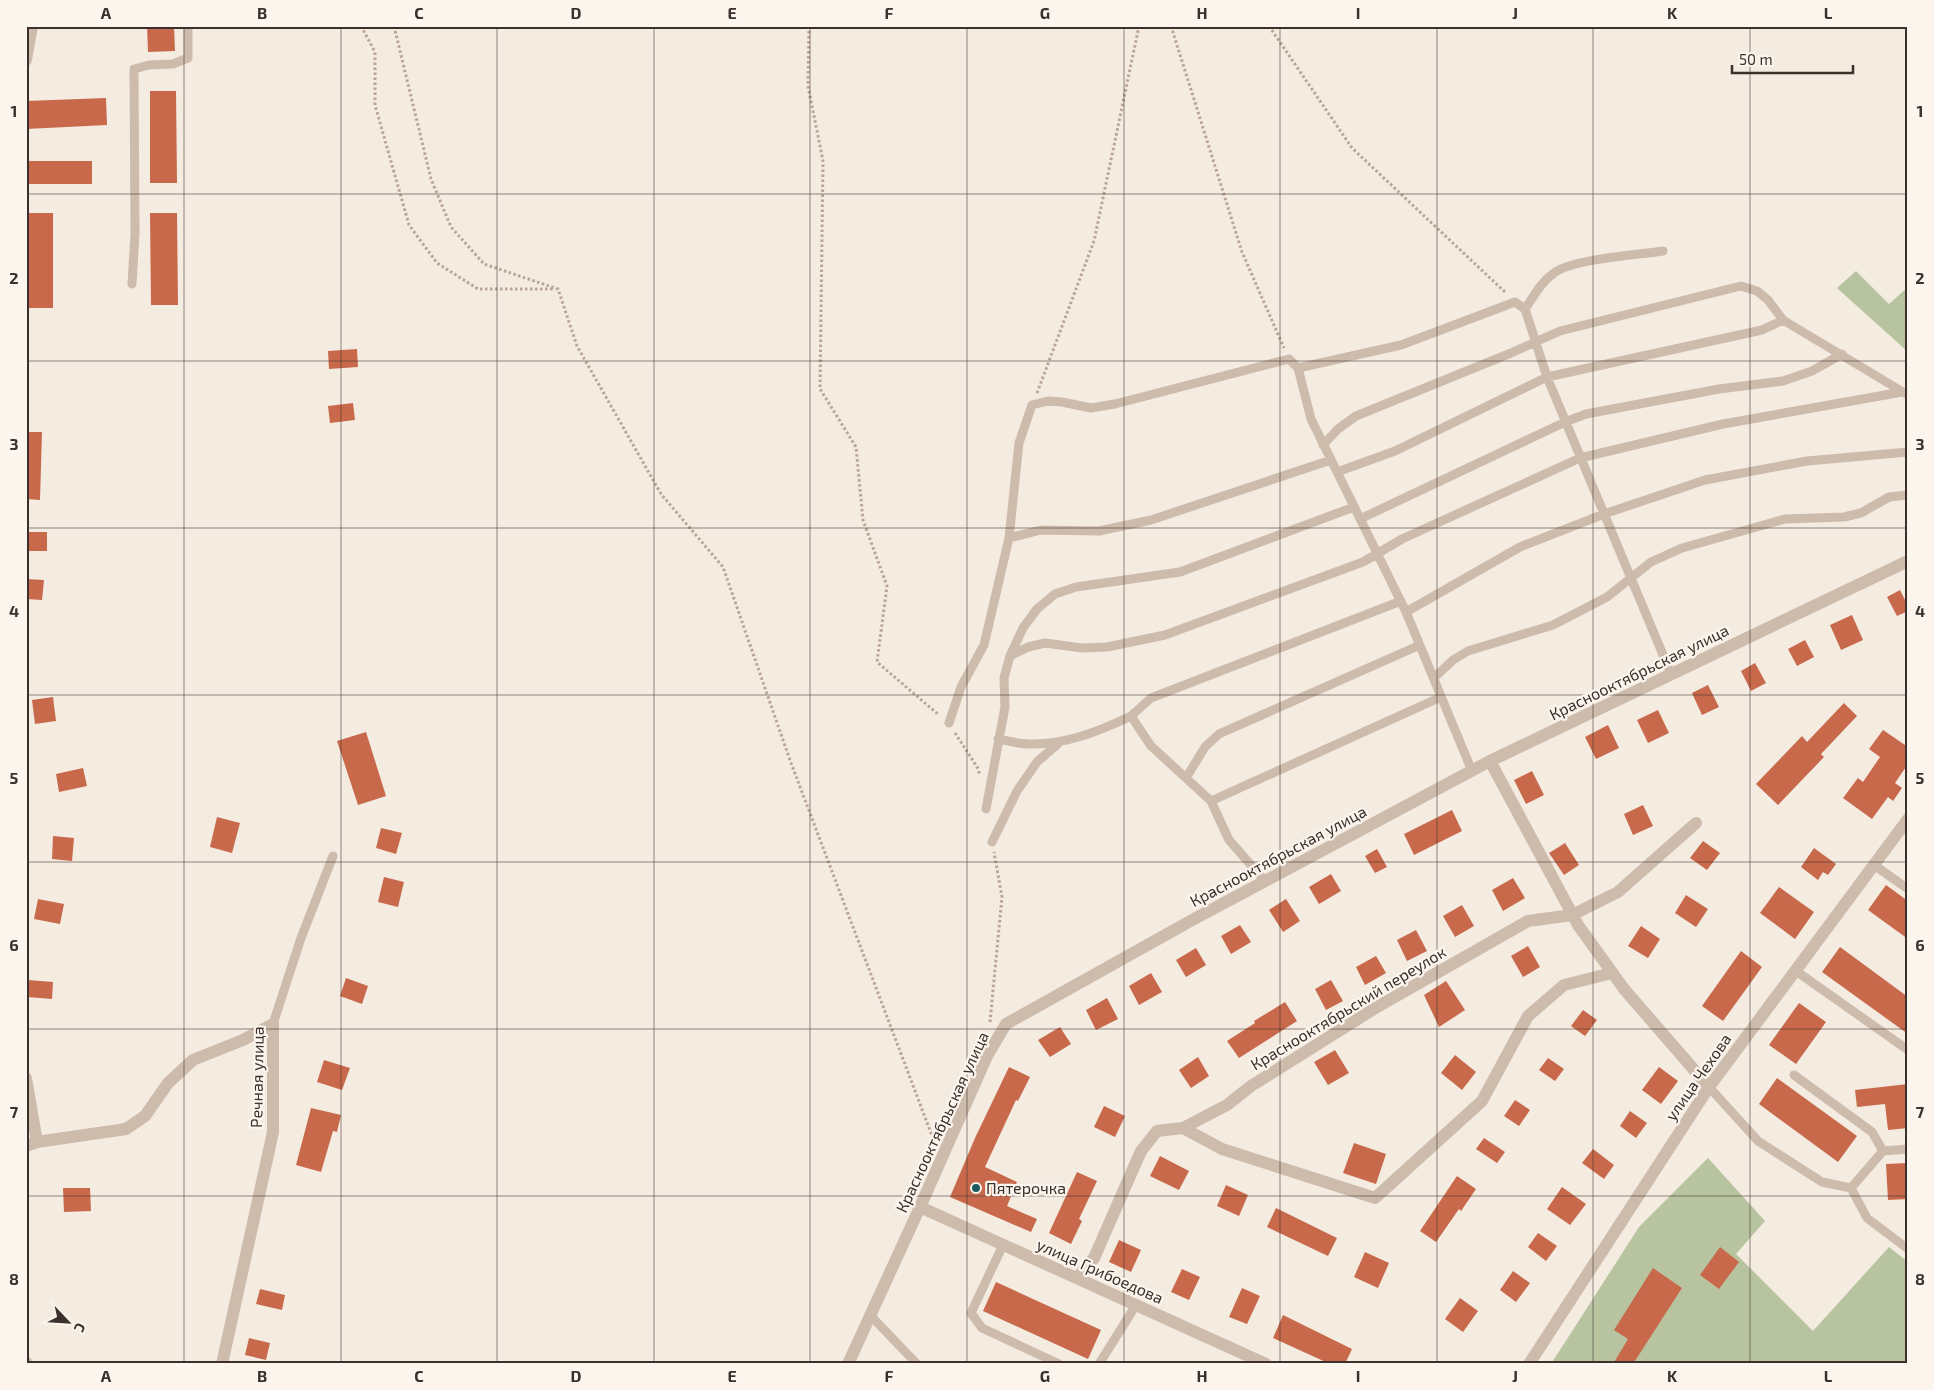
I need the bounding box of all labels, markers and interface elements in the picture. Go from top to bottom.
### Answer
text: A [101,3,112,22]
text: B [257,3,267,22]
text: C [414,3,424,22]
text: D [571,3,582,22]
text: E [727,3,737,22]
text: F [885,3,894,22]
text: G [1040,3,1050,22]
text: H [1196,3,1208,22]
text: I [1356,3,1360,22]
text: J [1512,3,1518,22]
text: K [1667,3,1678,22]
text: L [1824,3,1833,22]
scale bar [1732,42,1853,74]
text: 50 m [1739,50,1773,68]
text: 1 [11,101,17,120]
text: 1 [1917,101,1923,120]
text: 2 [9,268,19,287]
text: 2 [1915,268,1925,287]
text: 3 [9,434,19,453]
text: 3 [1915,434,1925,453]
text: 4 [9,601,19,620]
text: 4 [1915,601,1925,620]
street label: Краснооктябрьская улица [1546,620,1732,724]
text: 5 [10,768,19,787]
text: 5 [1916,768,1925,787]
street label: Краснооктябрьская улица [1186,801,1370,911]
text: 6 [9,935,19,954]
text: 6 [1915,935,1925,954]
street label: Краснооктябрьский переулок [1247,941,1450,1074]
street label: Речная улица [246,1026,268,1128]
street label: Краснооктябрьская улица [891,1028,993,1216]
street label: улица Чехова [1661,1030,1735,1124]
text: 7 [10,1102,19,1121]
text: 7 [1916,1102,1925,1121]
place label: Пятерочка [986,1178,1066,1197]
marker: Пятерочка [970,1182,982,1194]
street label: улица Грибоедова [1034,1234,1166,1308]
text: 8 [9,1269,19,1288]
text: 8 [1915,1269,1925,1288]
north arrow [42,1298,92,1348]
text: С [71,1320,90,1335]
text: A [101,1366,112,1385]
text: B [257,1366,267,1385]
text: C [414,1366,424,1385]
text: D [571,1366,582,1385]
text: E [727,1366,737,1385]
text: F [885,1366,894,1385]
text: G [1040,1366,1050,1385]
text: H [1196,1366,1208,1385]
text: I [1356,1366,1360,1385]
text: J [1512,1366,1518,1385]
text: K [1667,1366,1678,1385]
text: L [1824,1366,1833,1385]

